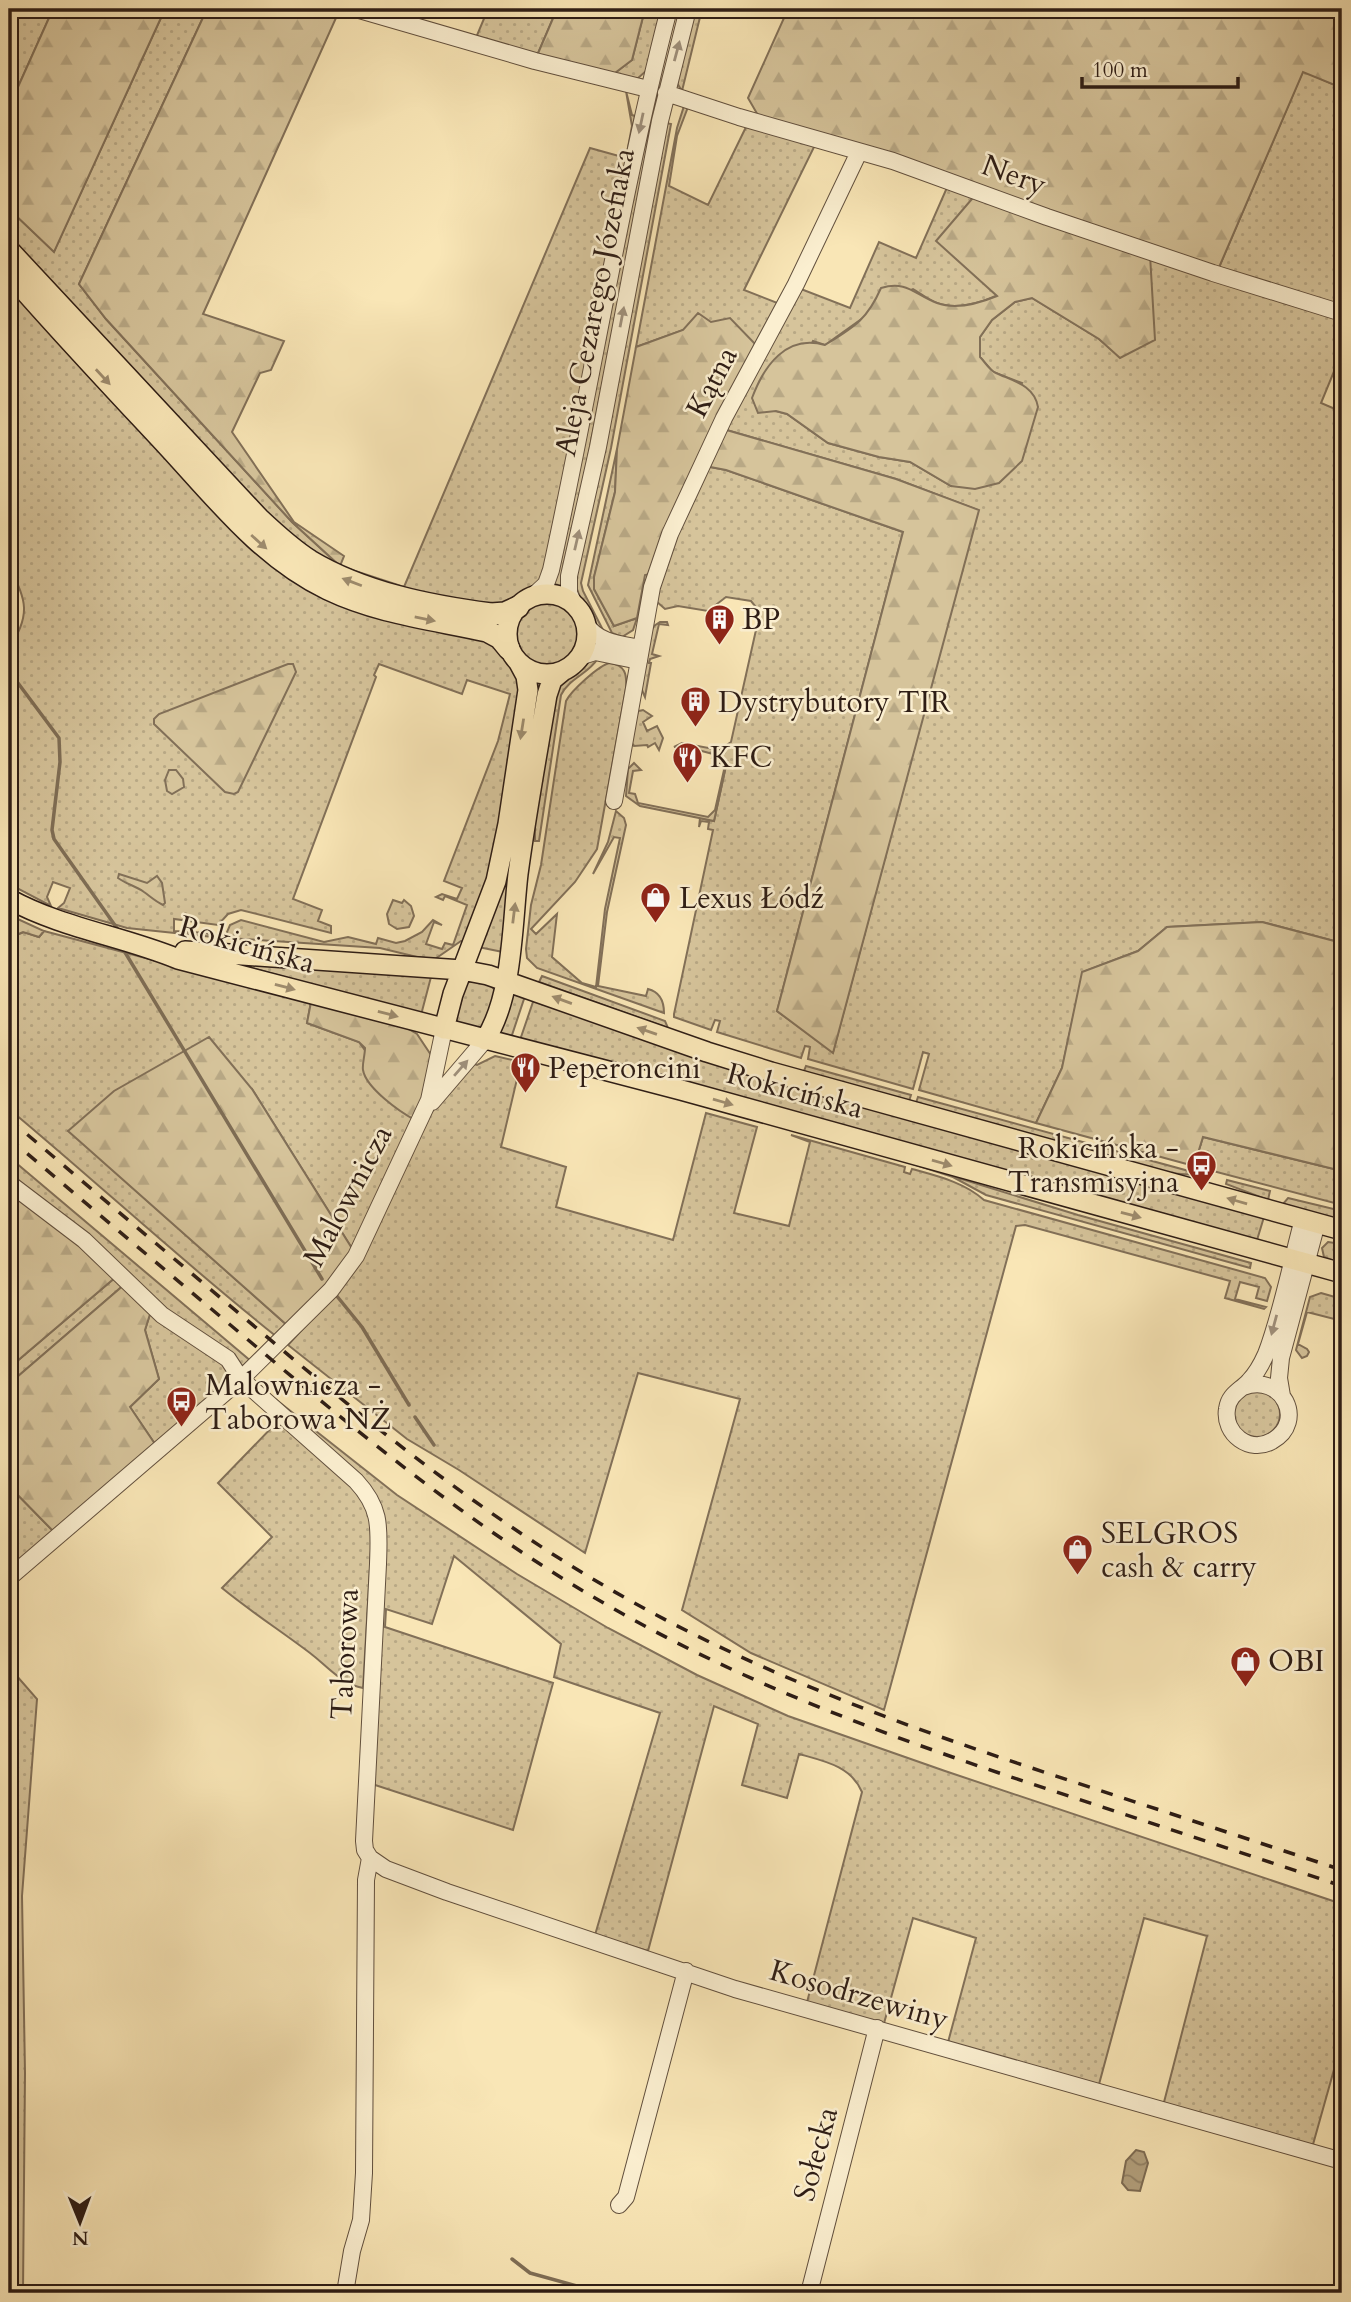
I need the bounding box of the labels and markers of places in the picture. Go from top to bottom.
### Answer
place label: BP [742,599,780,640]
building icon: BP [702,602,736,646]
place label: Dystrybutory TIR [718,682,951,723]
building icon: Dystrybutory TIR [678,685,712,729]
place label: KFC [710,737,772,778]
restaurant icon: KFC [670,740,704,784]
place label: Lexus Łódź [679,878,825,919]
shop icon: Lexus Łódź [639,881,673,925]
place label: Peperoncini [548,1048,701,1089]
restaurant icon: Peperoncini [508,1051,542,1095]
place label: Rokicińska - Transmisyjna [1008,1128,1179,1203]
bus stop icon: Rokicińska - Transmisyjna [1185,1148,1219,1192]
place label: Malownicza - Taborowa NŻ [205,1365,392,1440]
bus stop icon: Malownicza - Taborowa NŻ [165,1385,199,1429]
place label: SELGROS cash & carry [1101,1513,1257,1588]
shop icon: SELGROS cash & carry [1061,1533,1095,1577]
place label: OBI [1268,1641,1325,1682]
shop icon: OBI [1228,1644,1262,1688]

